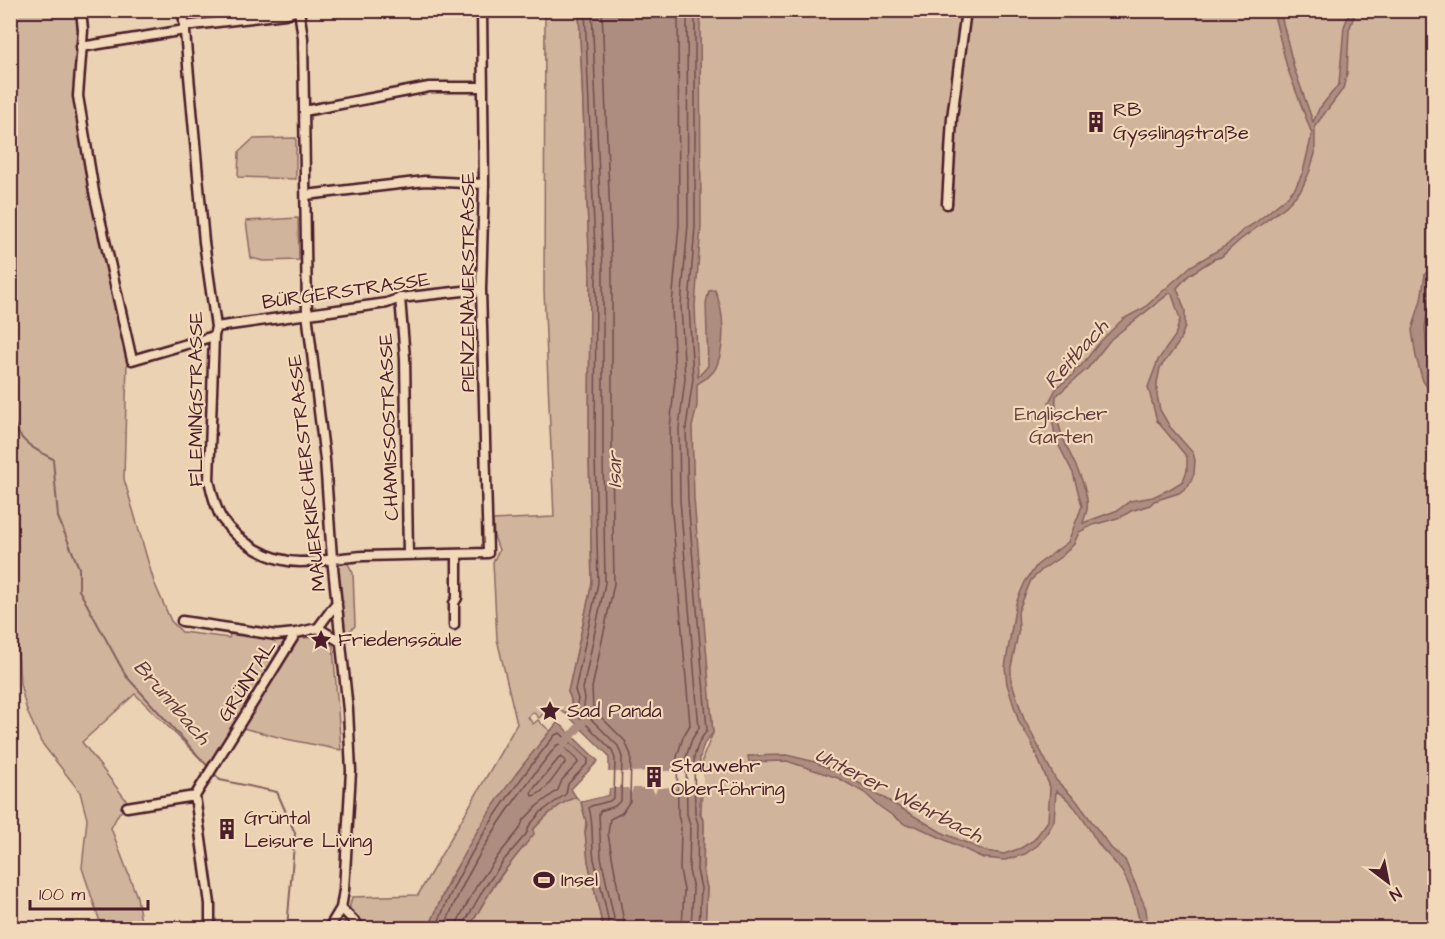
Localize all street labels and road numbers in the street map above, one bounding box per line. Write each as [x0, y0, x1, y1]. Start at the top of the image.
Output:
street label: PIENZENAUERSTRASSE [454, 172, 482, 392]
street label: BÜRGERSTRASSE [260, 265, 432, 317]
street label: FLEMINGSTRASSE [182, 311, 210, 487]
street label: CHAMISSOSTRASSE [372, 333, 406, 521]
street label: MAUERKIRCHERSTRASSE [281, 353, 333, 593]
street label: GRÜNTAL [211, 635, 283, 727]

